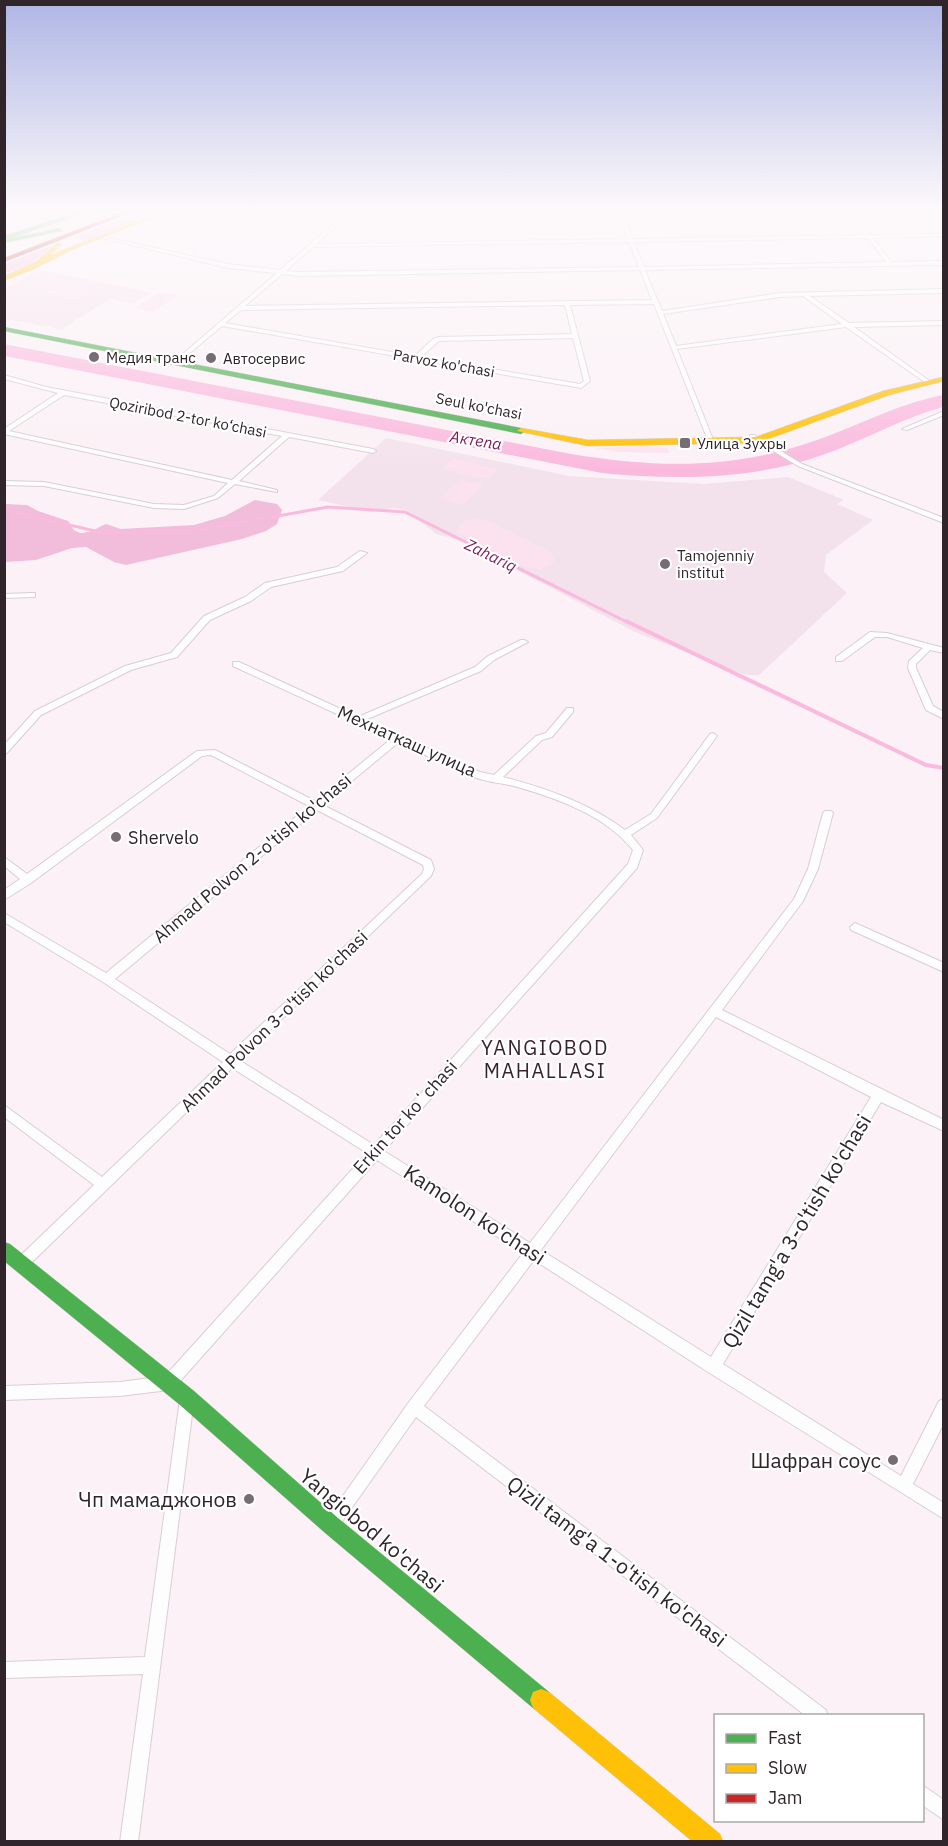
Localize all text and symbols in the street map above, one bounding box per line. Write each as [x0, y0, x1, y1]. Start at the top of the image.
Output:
street label: Parvoz ko'chasi [392, 345, 496, 381]
place label: Медия транс [106, 348, 196, 367]
place label: Автосервис [223, 349, 306, 368]
marker: Медия транс [87, 350, 101, 364]
marker: Автосервис [204, 351, 218, 365]
street label: Seul ko'chasi [434, 388, 524, 424]
street label: Qoziribod 2-tor ko‘chasi [108, 392, 268, 442]
water label: Актепа [448, 426, 503, 454]
place label: Улица Зухры [697, 434, 786, 453]
marker: Улица Зухры [678, 436, 692, 450]
water label: Zahariq [461, 533, 520, 576]
place label: Tamojenniy institut [677, 546, 755, 582]
marker: Tamojenniy institut [658, 557, 672, 571]
street label: Мехнаткаш улица [334, 700, 480, 782]
street label: Ahmad Polvon 2-o'tish ko'chasi [148, 768, 356, 948]
place label: Shervelo [128, 826, 199, 849]
marker: Shervelo [109, 830, 123, 844]
street label: Ahmad Polvon 3-o'tish ko'chasi [175, 925, 373, 1117]
district label: YANGIOBOD MAHALLASI [481, 1034, 609, 1084]
street label: Erkin tor koʻchasi [348, 1055, 462, 1179]
street label: Qizil tamg'a 3-o'tish ko'chasi [715, 1109, 877, 1353]
street label: Kamolon ko'chasi [398, 1157, 552, 1271]
place label: Шафран соус [750, 1446, 881, 1474]
marker: Шафран соус [886, 1453, 900, 1467]
street label: Yangiobod ko'chasi [294, 1462, 450, 1598]
street label: Qizil tamg'a 1-o'tish ko'chasi [501, 1469, 733, 1653]
place label: Чп мамаджонов [78, 1485, 237, 1513]
marker: Чп мамаджонов [242, 1492, 256, 1506]
legend [714, 1714, 924, 1822]
text: Fast [768, 1726, 802, 1749]
text: Slow [768, 1756, 807, 1779]
text: Jam [768, 1786, 803, 1809]

